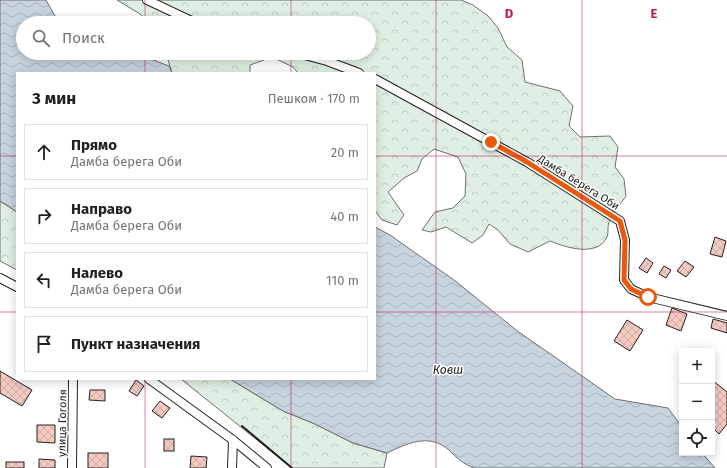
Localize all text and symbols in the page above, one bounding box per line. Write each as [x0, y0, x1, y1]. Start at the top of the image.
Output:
text: D [505, 6, 514, 21]
text: E [651, 6, 658, 21]
search box [16, 16, 376, 60]
icon: search [30, 27, 52, 49]
text: Поиск [62, 29, 105, 47]
text: 3 мин [32, 88, 76, 109]
text: Пешком · 170 m [268, 91, 360, 106]
route end [482, 133, 500, 151]
text: Прямо [71, 136, 117, 154]
icon: ahead [33, 141, 55, 163]
text: 20 m [331, 145, 359, 160]
street label: Дамба берега Оби [535, 152, 622, 213]
text: Дамба берега Оби [71, 154, 182, 169]
text: Направо [71, 200, 132, 218]
icon: right [33, 205, 55, 227]
text: 40 m [330, 209, 359, 224]
text: Дамба берега Оби [71, 218, 182, 233]
text: Налево [71, 264, 123, 282]
icon: left [33, 269, 55, 291]
text: 110 m [326, 273, 359, 288]
text: Дамба берега Оби [71, 282, 182, 297]
route start [639, 288, 657, 306]
icon: arrive [33, 333, 55, 355]
text: Пункт назначения [71, 335, 200, 353]
map controls [679, 348, 715, 456]
button: + [679, 348, 715, 384]
water label: Ковш [433, 363, 463, 377]
button: − [679, 384, 715, 420]
street label: улица Гоголя [55, 389, 70, 457]
button: locate [679, 420, 715, 456]

